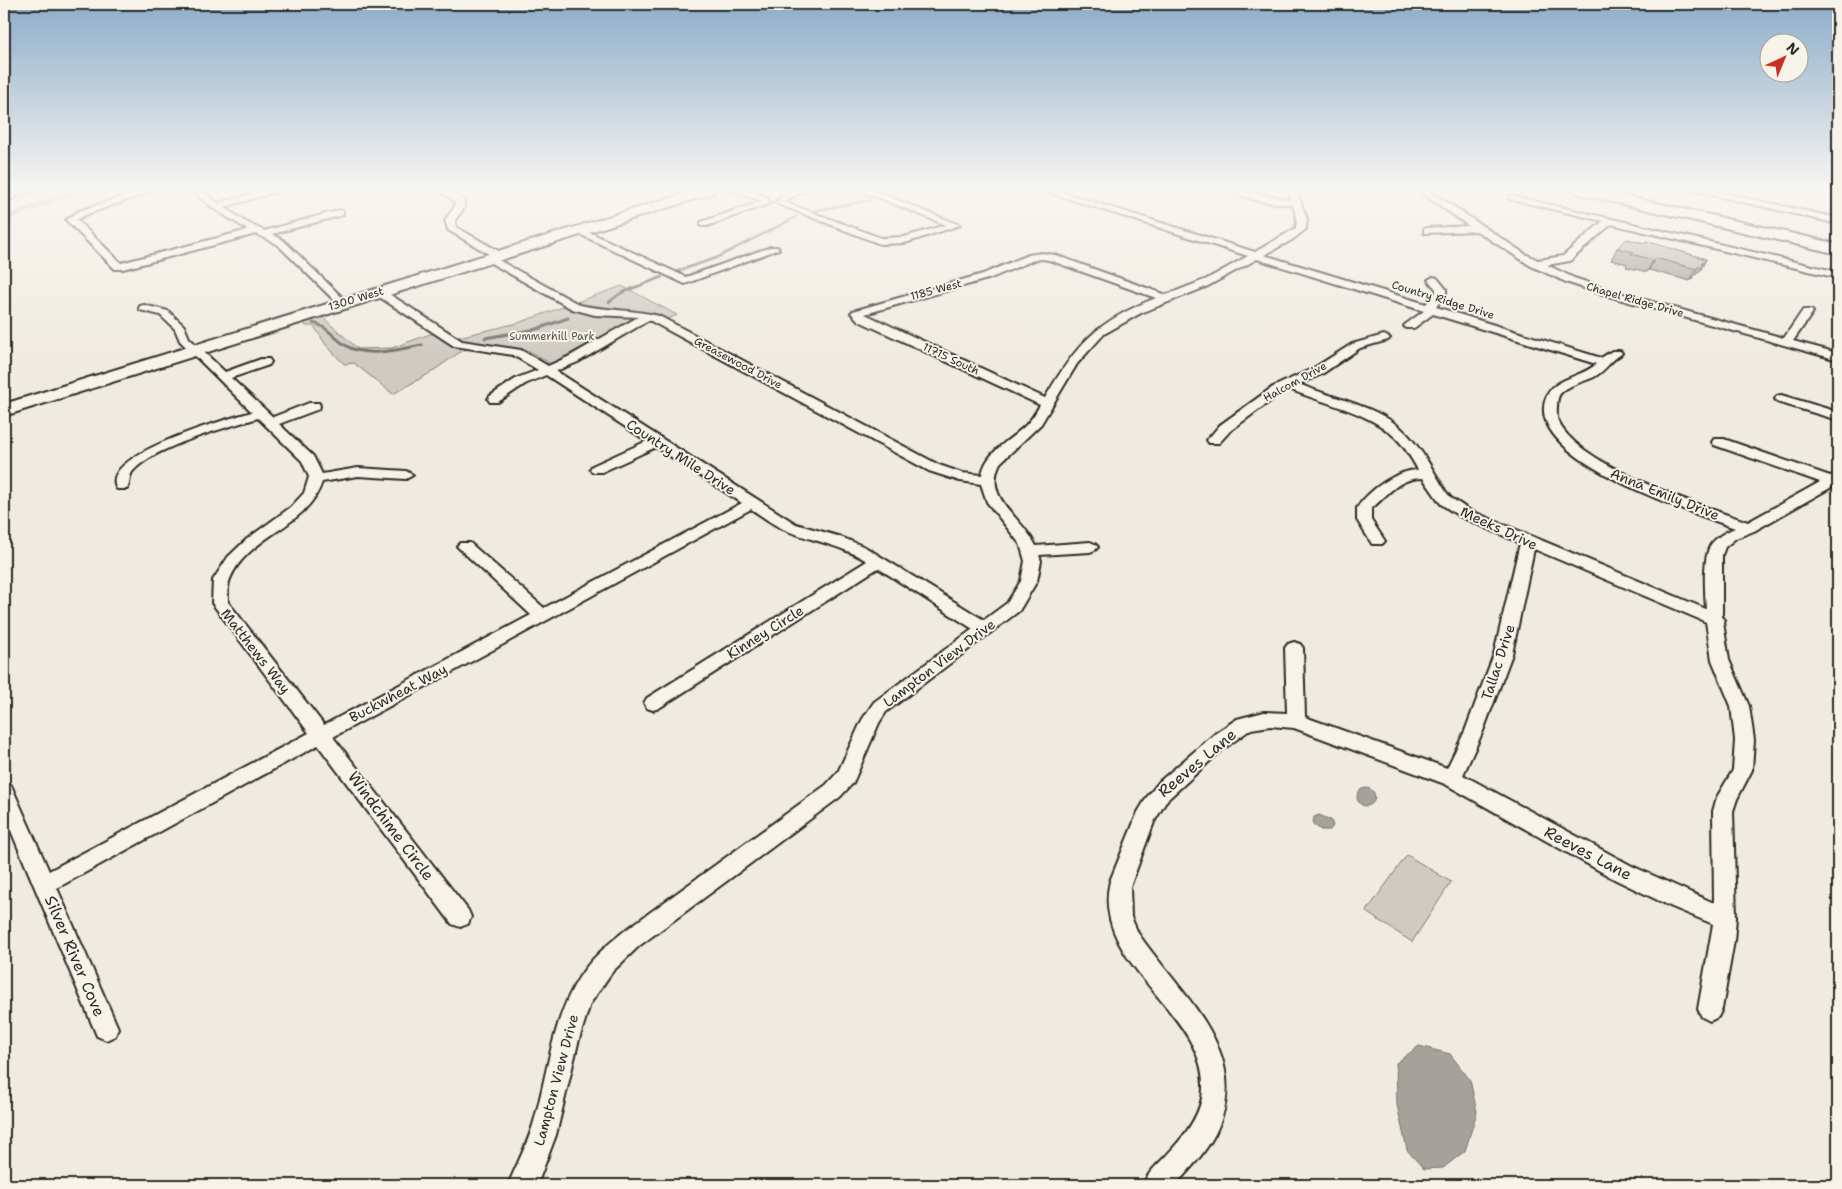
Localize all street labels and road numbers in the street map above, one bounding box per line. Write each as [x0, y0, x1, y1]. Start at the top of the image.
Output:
street label: 1185 West [909, 276, 964, 304]
street label: Country Ridge Drive [1390, 277, 1496, 323]
street label: Chapel Ridge Drive [1585, 279, 1685, 321]
street label: 1300 West [327, 283, 386, 314]
street label: Greasewood Drive [691, 333, 785, 393]
street label: 11715 South [920, 339, 982, 379]
street label: Halcom Drive [1261, 358, 1329, 406]
street label: Country Mile Drive [623, 415, 739, 499]
street label: Anna Emily Drive [1608, 464, 1722, 524]
street label: Meeks Drive [1458, 502, 1540, 554]
street label: Kinney Circle [723, 601, 807, 663]
street label: Matthews Way [217, 605, 295, 697]
street label: Lampton View Drive [879, 615, 999, 711]
street label: Tallac Drive [1477, 622, 1519, 702]
street label: Buckwheat Way [346, 660, 450, 726]
street label: Reeves Lane [1153, 724, 1241, 802]
street label: Windchime Circle [343, 767, 439, 885]
street label: Reeves Lane [1541, 821, 1635, 885]
street label: Silver River Cove [40, 892, 110, 1020]
street label: Lampton View Drive [530, 1012, 582, 1148]

